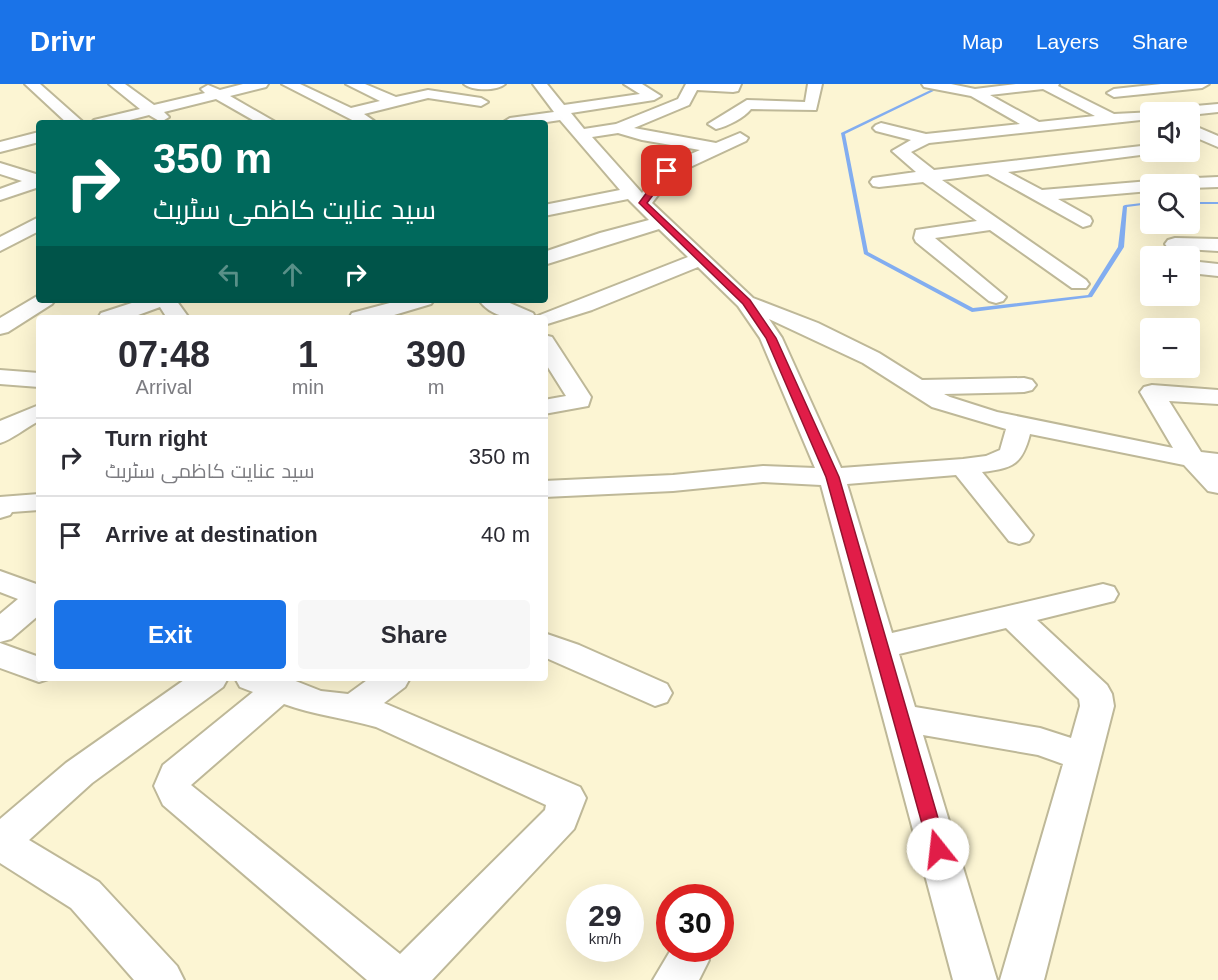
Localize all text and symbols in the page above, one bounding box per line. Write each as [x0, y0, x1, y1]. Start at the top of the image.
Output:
text: Drivr [30, 26, 95, 57]
text: Map [962, 30, 1003, 53]
text: Layers [1036, 30, 1099, 53]
text: Share [1132, 30, 1188, 53]
map controls [1140, 102, 1200, 378]
button: sound [1140, 102, 1200, 162]
text: 350 m [153, 135, 272, 182]
icon: right [54, 144, 132, 222]
pin [641, 145, 692, 196]
icon: arrive [650, 154, 683, 187]
button: search [1140, 174, 1200, 234]
text: سید عنایت کاظمی سٹریٹ [153, 195, 436, 225]
button: + [1140, 246, 1200, 306]
icon: left [213, 258, 246, 291]
icon: ahead [276, 258, 309, 291]
icon: right [339, 258, 372, 291]
button: − [1140, 318, 1200, 378]
text: 07:48 [118, 334, 210, 375]
text: 1 [298, 334, 318, 375]
text: 390 [406, 334, 466, 375]
text: Arrival [136, 376, 192, 398]
text: min [292, 376, 324, 398]
text: m [428, 376, 444, 398]
text: Turn right [105, 426, 207, 451]
icon: right [54, 441, 87, 474]
text: 350 m [469, 444, 530, 469]
text: سید عنایت کاظمی سٹریٹ [105, 460, 315, 482]
icon: arrive [54, 519, 87, 552]
text: Arrive at destination [105, 522, 318, 547]
text: 40 m [481, 522, 530, 547]
button: Exit [54, 600, 286, 669]
button: Share [298, 600, 530, 669]
position arrow [906, 817, 970, 881]
speed limit sign: 30 [656, 884, 734, 962]
text: 29 [588, 899, 622, 932]
text: km/h [589, 930, 621, 947]

